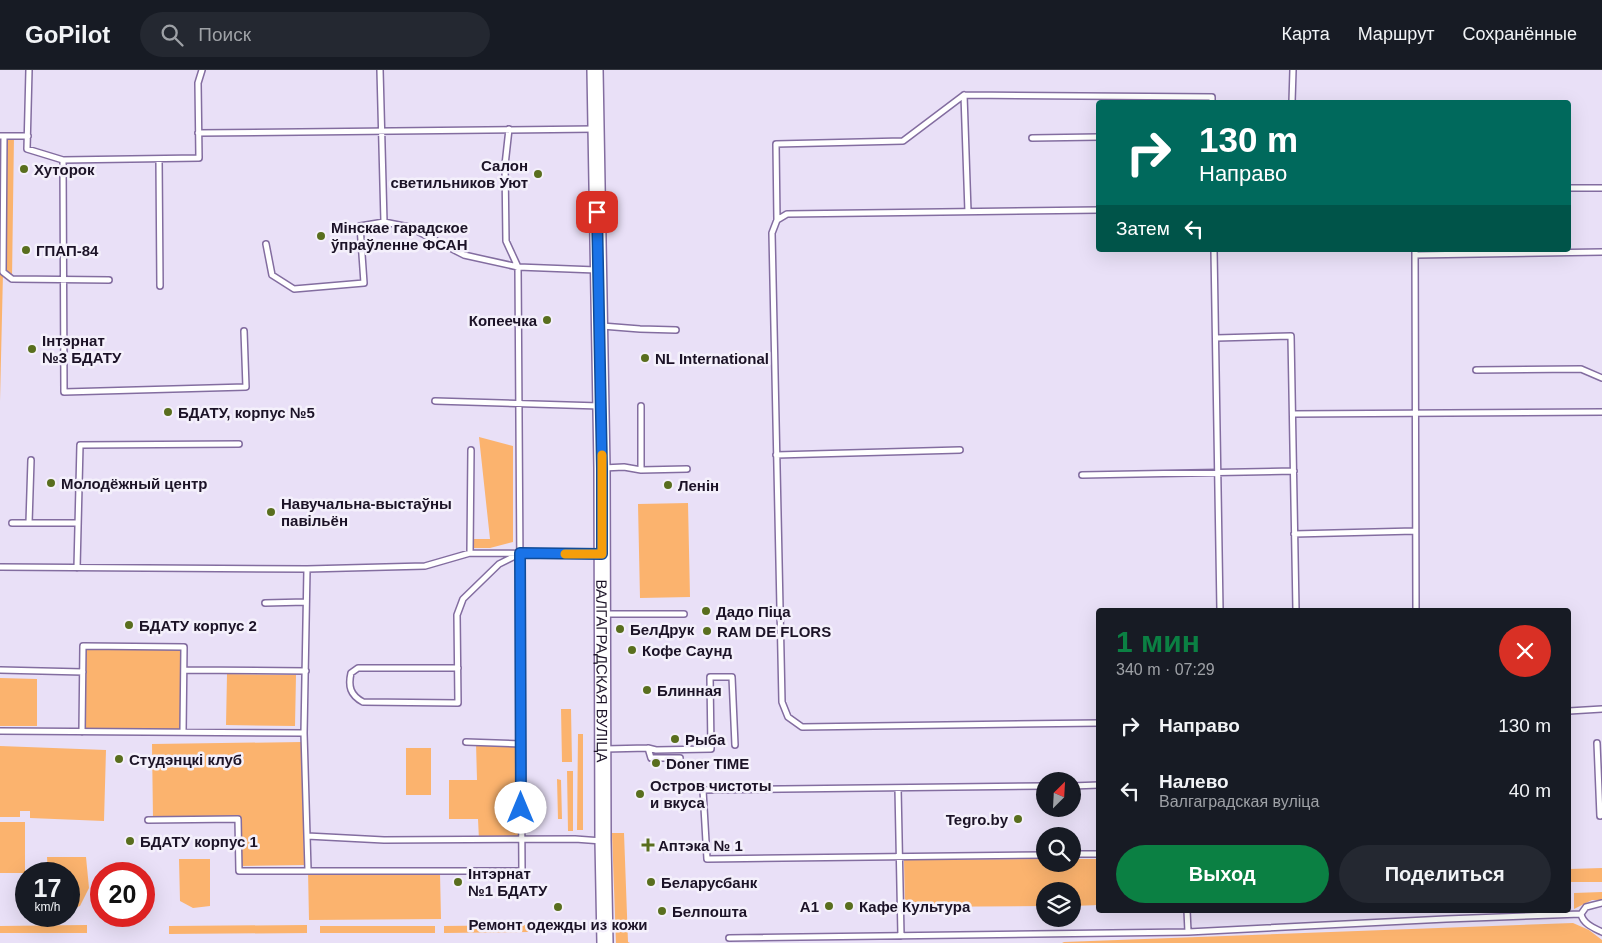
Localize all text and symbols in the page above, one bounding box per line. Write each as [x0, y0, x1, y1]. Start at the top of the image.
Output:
search box [140, 12, 490, 57]
text: GoPilot [25, 21, 110, 48]
icon: search [158, 21, 186, 49]
text: Поиск [198, 24, 251, 45]
text: Карта [1282, 24, 1330, 44]
text: Маршрут [1358, 24, 1434, 44]
text: Сохранённые [1462, 24, 1577, 44]
icon: right [1116, 120, 1181, 185]
text: 130 m [1199, 120, 1298, 159]
place label: Салон светильников Уют [390, 157, 528, 191]
place label: Хуторок [34, 161, 95, 178]
text: Направо [1199, 161, 1287, 186]
marker: Хуторок [18, 163, 30, 175]
marker: Салон светильников Уют [532, 168, 544, 180]
pin [576, 191, 618, 233]
icon: arrive [583, 198, 611, 226]
icon: left [1180, 215, 1208, 243]
text: Затем [1116, 218, 1170, 239]
place label: Мінскае гарадское ўпраўленне ФСАН [331, 219, 468, 253]
marker: Мінскае гарадское ўпраўленне ФСАН [315, 230, 327, 242]
place label: ГПАП-84 [36, 242, 99, 259]
marker: ГПАП-84 [20, 244, 32, 256]
place label: Копеечка [469, 312, 538, 329]
marker: Копеечка [541, 314, 553, 326]
place label: Інтэрнат №3 БДАТУ [42, 332, 122, 366]
marker: Інтэрнат №3 БДАТУ [26, 343, 38, 355]
place label: NL International [655, 350, 769, 367]
marker: NL International [639, 352, 651, 364]
place label: БДАТУ, корпус №5 [178, 404, 315, 421]
marker: БДАТУ, корпус №5 [162, 406, 174, 418]
place label: Молодёжный центр [61, 475, 207, 492]
marker: Молодёжный центр [45, 477, 57, 489]
place label: Ленін [678, 477, 719, 494]
marker: Ленін [662, 479, 674, 491]
place label: Навучальна-выстаўны павільён [281, 495, 452, 529]
marker: Навучальна-выстаўны павільён [265, 506, 277, 518]
street label: ВАЛГАГРАДСКАЯ ВУЛІЦА [594, 579, 611, 762]
place label: Дадо Піца [716, 603, 791, 620]
marker: Дадо Піца [700, 605, 712, 617]
place label: БДАТУ корпус 2 [139, 617, 257, 634]
marker: БДАТУ корпус 2 [123, 619, 135, 631]
place label: БелДрук [630, 621, 695, 638]
marker: БелДрук [614, 623, 626, 635]
place label: RAM DE FLORS [717, 623, 831, 640]
marker: RAM DE FLORS [701, 625, 713, 637]
text: 1 мин [1116, 625, 1200, 658]
button: close [1499, 625, 1551, 677]
place label: Кофе Саунд [642, 642, 733, 659]
marker: Кофе Саунд [626, 644, 638, 656]
text: 340 m · 07:29 [1116, 661, 1215, 678]
place label: Блинная [657, 682, 722, 699]
marker: Блинная [641, 684, 653, 696]
icon: right [1116, 712, 1144, 740]
text: Направо [1159, 715, 1240, 736]
text: 130 m [1498, 715, 1551, 736]
place label: Рыба [685, 731, 726, 748]
marker: Рыба [669, 733, 681, 745]
place label: Студэнцкі клуб [129, 751, 242, 768]
marker: Студэнцкі клуб [113, 753, 125, 765]
place label: Doner TIME [666, 755, 749, 772]
marker: Doner TIME [650, 757, 662, 769]
text: Налево [1159, 771, 1229, 792]
north arrow [1036, 772, 1081, 818]
map controls [1036, 772, 1081, 927]
place label: Остров чистоты и вкуса [650, 777, 771, 811]
icon: left [1116, 777, 1144, 805]
text: 40 m [1509, 780, 1551, 801]
position arrow [494, 781, 546, 833]
marker: Остров чистоты и вкуса [634, 788, 646, 800]
text: Валгаградская вуліца [1159, 793, 1319, 810]
place label: Tegro.by [946, 811, 1009, 828]
marker: Tegro.by [1012, 813, 1024, 825]
button: search [1036, 827, 1081, 872]
place label: БДАТУ корпус 1 [140, 833, 258, 850]
marker: БДАТУ корпус 1 [124, 835, 136, 847]
place label: Аптэка № 1 [658, 837, 743, 854]
marker: Аптэка № 1 [642, 839, 654, 851]
button: Выход [1116, 845, 1329, 903]
button: Поделиться [1339, 845, 1551, 903]
speed limit sign: 20 [90, 862, 155, 927]
place label: Інтэрнат №1 БДАТУ [468, 865, 548, 899]
text: 17 [34, 874, 61, 902]
place label: Беларусбанк [661, 874, 758, 891]
marker: Інтэрнат №1 БДАТУ [452, 876, 464, 888]
marker: Беларусбанк [645, 876, 657, 888]
button: layers [1036, 882, 1081, 927]
place label: A1 [800, 898, 819, 915]
place label: Кафе Культура [859, 898, 971, 915]
text: km/h [34, 900, 61, 914]
marker: A1 [823, 900, 835, 912]
marker: Кафе Культура [843, 900, 855, 912]
marker: Ремонт одежды из кожи [552, 901, 564, 913]
place label: Белпошта [672, 903, 748, 920]
marker: Белпошта [656, 905, 668, 917]
place label: Ремонт одежды из кожи [468, 916, 648, 933]

